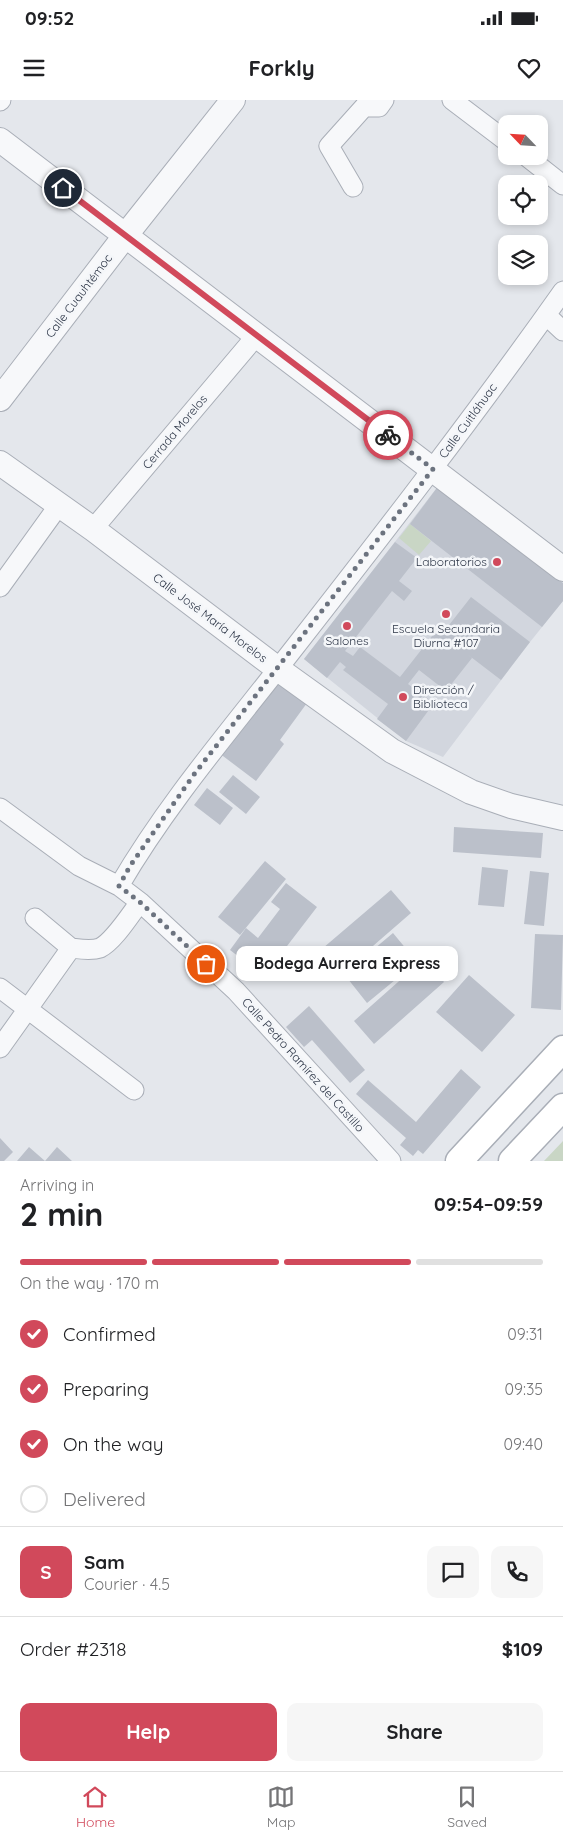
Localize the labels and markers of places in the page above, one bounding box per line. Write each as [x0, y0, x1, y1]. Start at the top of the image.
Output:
pin [42, 167, 84, 209]
place label: Laboratorios [416, 554, 487, 569]
marker: Laboratorios [491, 556, 503, 568]
marker: Escuela Secundaria Diurna #107 [440, 608, 452, 620]
marker: Salones [341, 620, 353, 632]
place label: Escuela Secundaria Diurna #107 [392, 621, 500, 650]
place label: Salones [325, 633, 369, 648]
place label: Dirección / Biblioteca [413, 682, 475, 711]
marker: Dirección / Biblioteca [397, 691, 409, 703]
pin [185, 943, 227, 985]
callout: Bodega Aurrera Express [236, 946, 458, 982]

